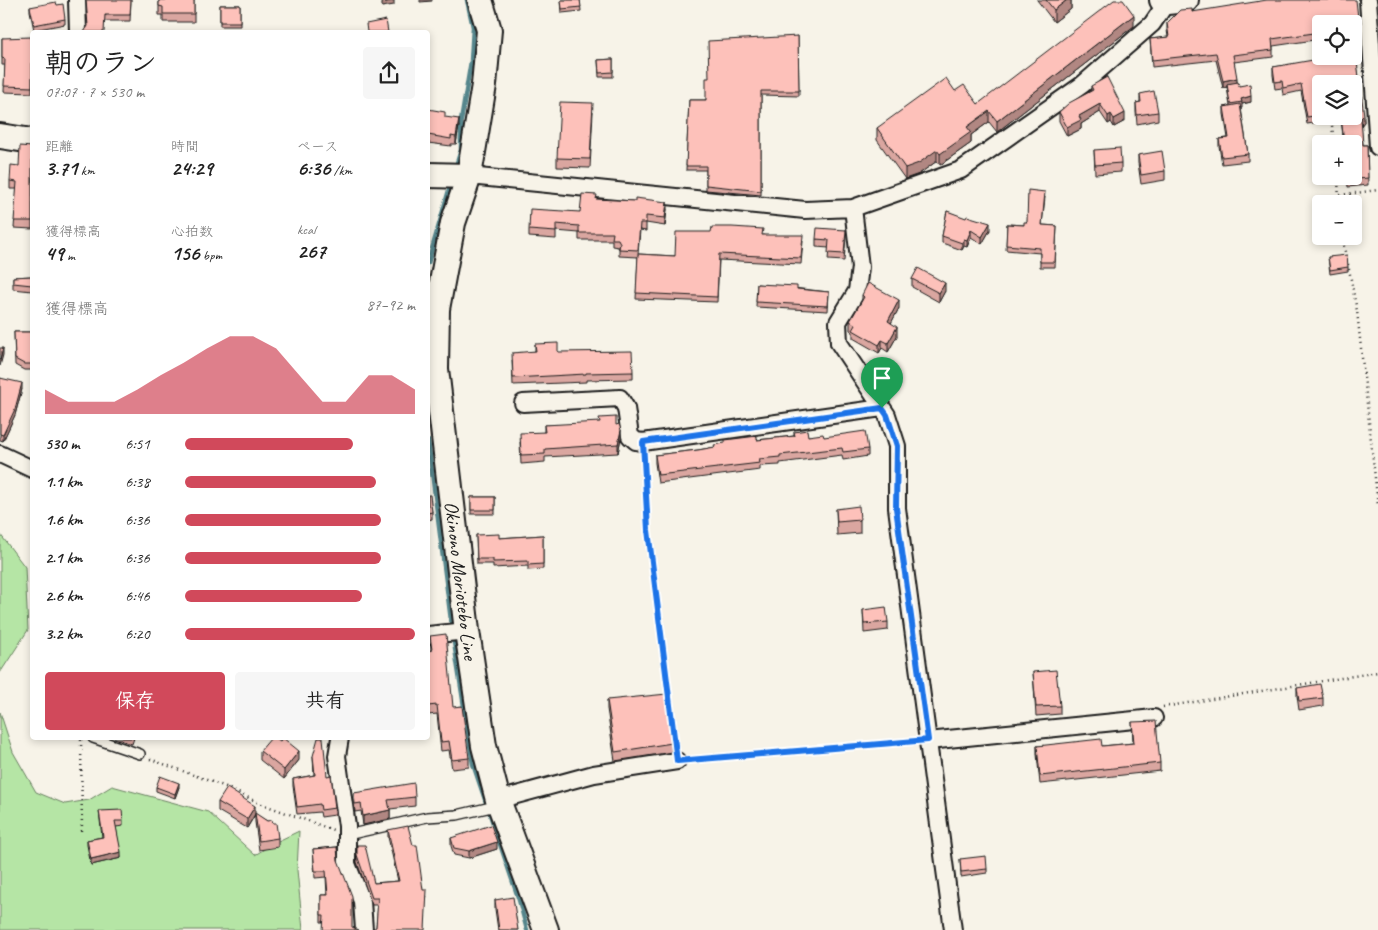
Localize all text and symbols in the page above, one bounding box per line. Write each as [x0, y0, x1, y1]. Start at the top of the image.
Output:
map controls [1312, 15, 1362, 245]
button: locate [1312, 15, 1362, 65]
text: 朝のラン [45, 45, 157, 80]
button: share [363, 47, 415, 99]
button: layers [1312, 75, 1362, 125]
text: 07:07 · 7 × 530 m [45, 82, 144, 102]
button: + [1312, 135, 1362, 185]
text: 距離 [45, 138, 73, 155]
text: 時間 [171, 138, 199, 155]
text: ペース [297, 138, 338, 155]
text: 3.71 [45, 155, 77, 181]
text: 24:29 [171, 155, 213, 181]
text: 6:36 [297, 155, 330, 181]
text: km [77, 162, 95, 179]
text: /km [330, 162, 352, 179]
button: − [1312, 195, 1362, 245]
text: kcal [297, 221, 316, 238]
text: 獲得標高 [45, 223, 101, 240]
text: 心拍数 [171, 223, 213, 240]
text: 267 [297, 238, 326, 264]
text: 49 [45, 240, 64, 266]
text: 156 [171, 240, 199, 266]
text: m [64, 247, 75, 264]
text: bpm [199, 247, 222, 264]
text: 87–92 m [366, 295, 415, 315]
text: 獲得標高 [45, 299, 109, 319]
pin [861, 357, 903, 408]
icon: arrive [868, 364, 896, 392]
text: 530 m [45, 434, 79, 454]
text: 6:51 [125, 434, 150, 454]
text: 1.1 km [45, 472, 82, 492]
text: 6:38 [125, 472, 150, 492]
street label: Okinono Moriotebo Line [439, 500, 484, 663]
text: 1.6 km [45, 510, 83, 530]
text: 6:36 [125, 510, 150, 530]
text: 2.1 km [45, 548, 82, 568]
text: 6:36 [125, 548, 150, 568]
text: 2.6 km [45, 586, 83, 606]
text: 6:46 [125, 586, 150, 606]
text: 3.2 km [45, 624, 82, 644]
text: 6:20 [125, 624, 150, 644]
button: 保存 [45, 672, 225, 730]
button: 共有 [235, 672, 415, 730]

